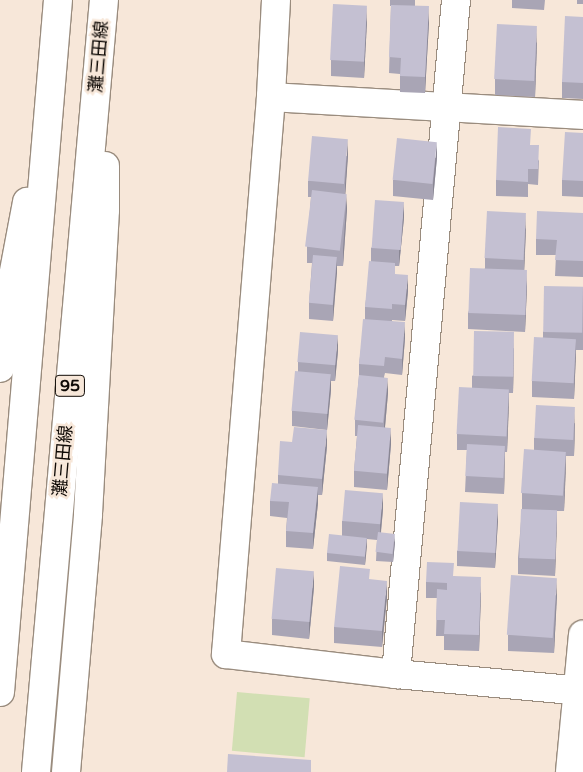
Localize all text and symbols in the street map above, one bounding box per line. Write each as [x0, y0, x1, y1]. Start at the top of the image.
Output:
street label: 灘三田線 [85, 20, 113, 94]
road number: 95 [54, 372, 86, 400]
street label: 灘三田線 [49, 424, 77, 498]

